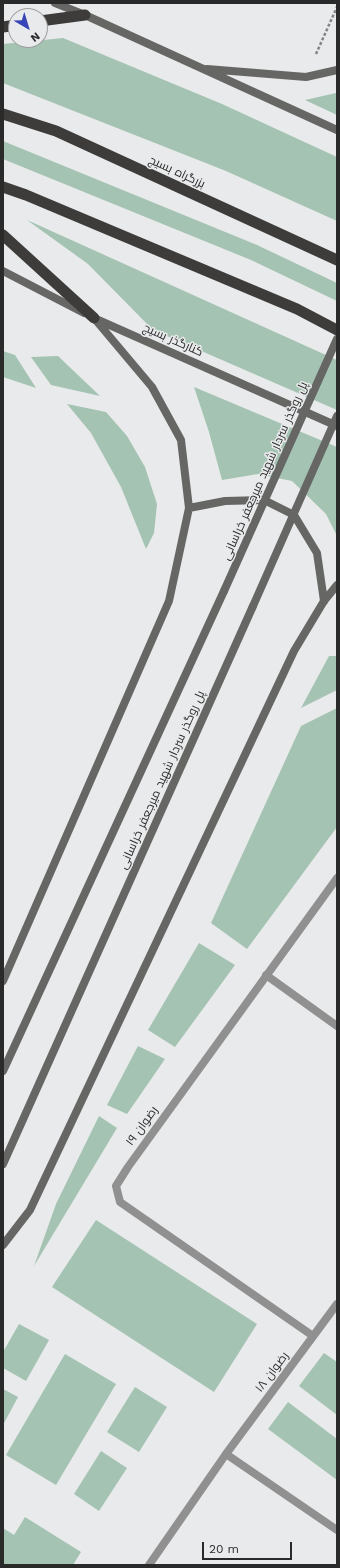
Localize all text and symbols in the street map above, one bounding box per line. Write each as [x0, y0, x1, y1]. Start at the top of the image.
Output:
north arrow [8, 8, 48, 48]
text: N [28, 29, 42, 45]
street label: بزرگراه بسیج [147, 153, 207, 191]
street label: کنارگذر بسیج [141, 320, 205, 360]
street label: پل روگذر سردار شهید میرجعفر خراسانی [219, 380, 311, 562]
street label: پل روگذر سردار شهید میرجعفر خراسانی [116, 689, 208, 871]
street label: رضوان ۱۹ [123, 1103, 161, 1149]
street label: رضوان ۱۸ [252, 1349, 292, 1395]
scale bar [204, 1534, 294, 1560]
text: 20 m [209, 1542, 239, 1556]

